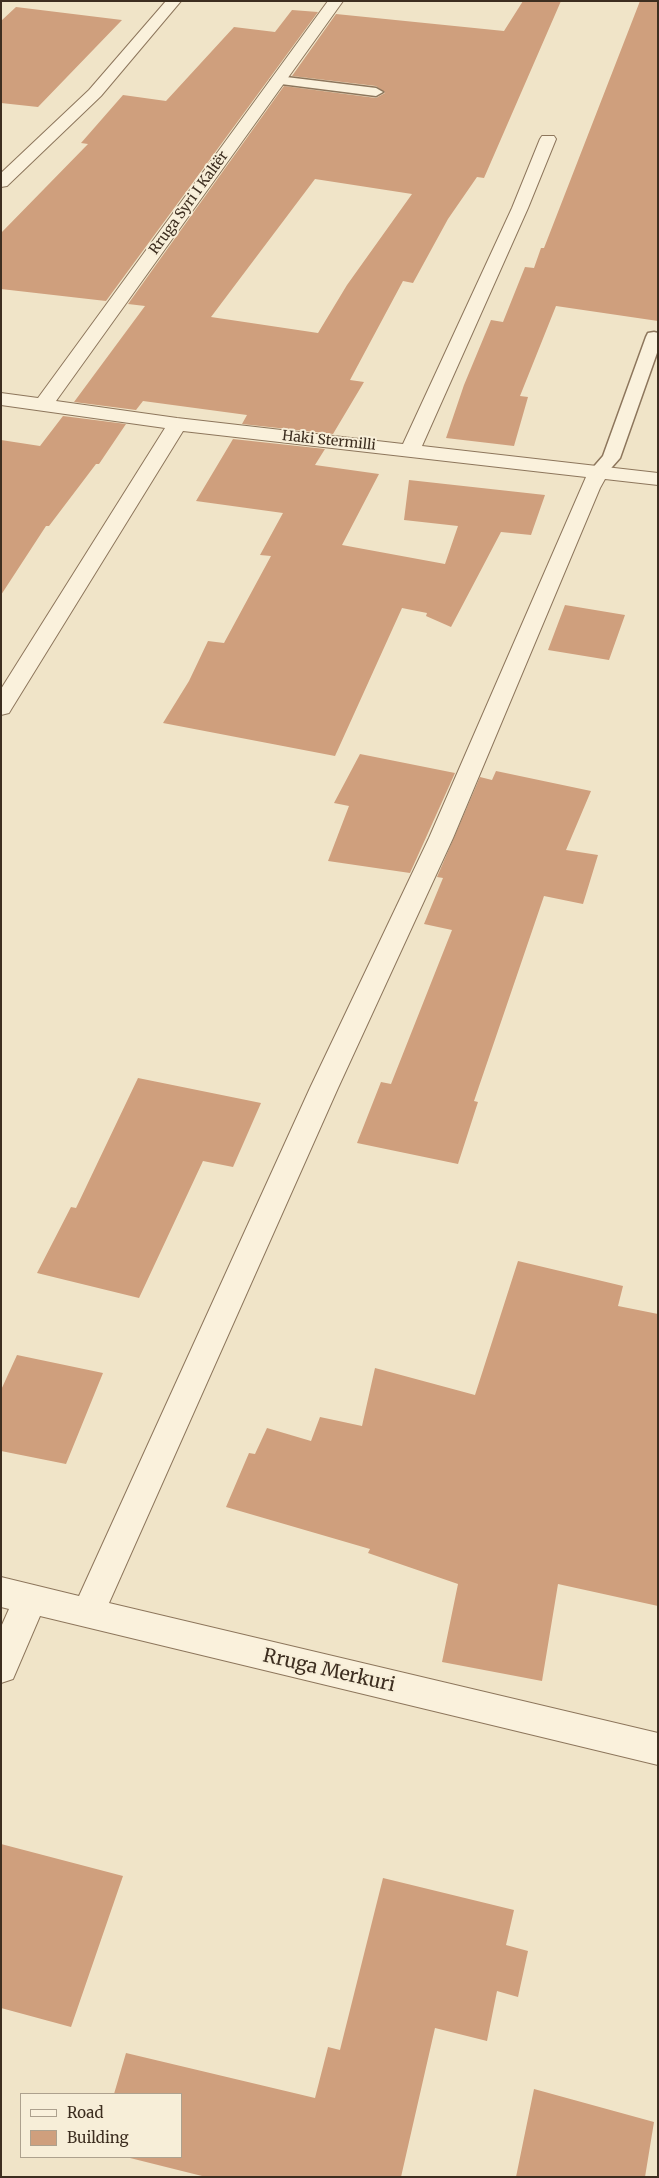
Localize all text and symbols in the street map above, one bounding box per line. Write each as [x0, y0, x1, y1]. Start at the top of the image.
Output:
street label: Rruga Syri I Kaltër [146, 148, 232, 258]
street label: Haki Stermilli [281, 428, 377, 454]
street label: Rruga Merkuri [261, 1645, 397, 1697]
legend [20, 2093, 182, 2158]
text: Road [67, 2103, 103, 2122]
text: Building [67, 2128, 129, 2147]

